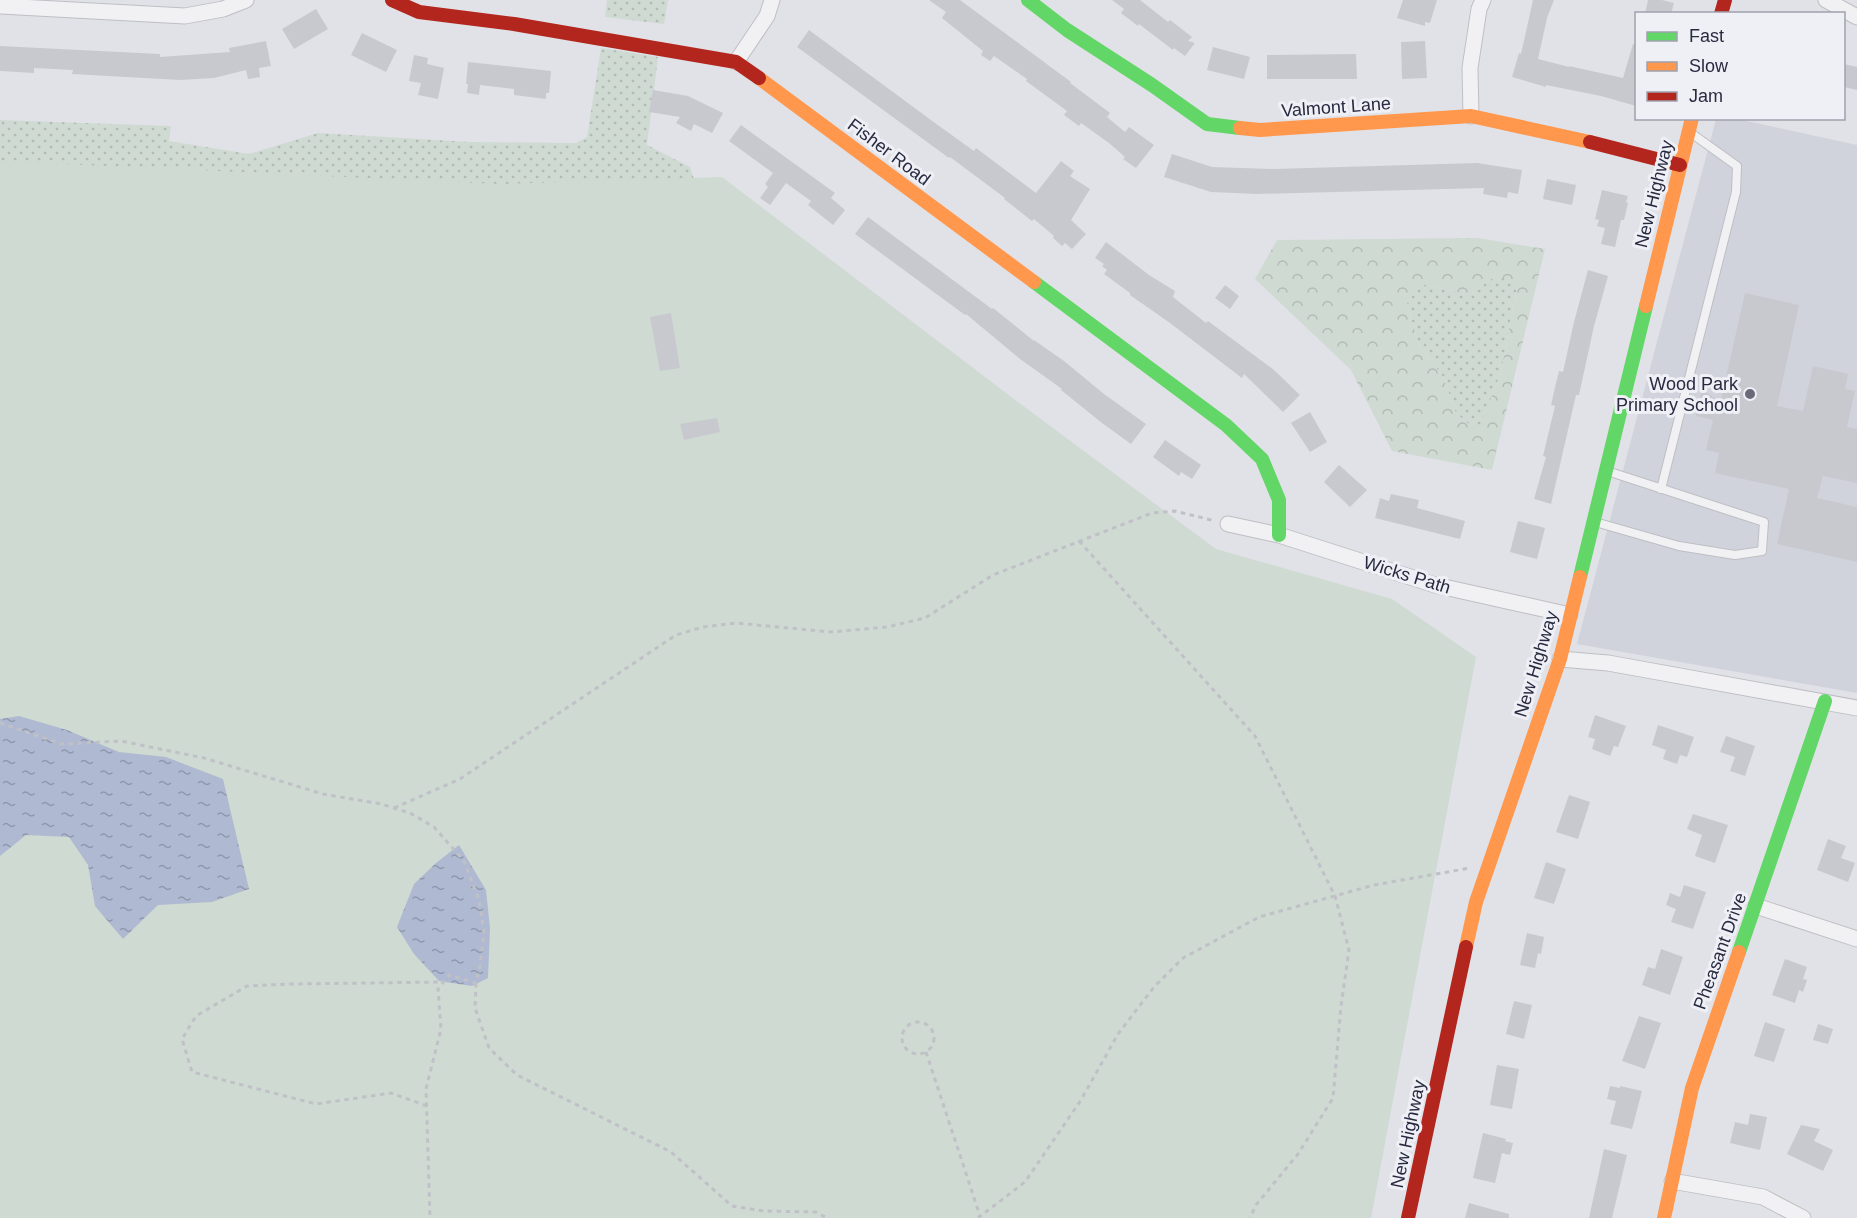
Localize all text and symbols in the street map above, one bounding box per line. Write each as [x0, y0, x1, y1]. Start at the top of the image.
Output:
legend [1635, 12, 1845, 120]
text: Fast [1689, 26, 1724, 46]
text: Slow [1689, 56, 1729, 76]
text: Jam [1689, 86, 1723, 106]
street label: Valmont Lane [1281, 93, 1391, 121]
street label: Fisher Road [844, 115, 934, 189]
street label: New Highway [1631, 138, 1677, 250]
place label: Wood Park Primary School [1616, 374, 1739, 415]
marker: Wood Park Primary School [1743, 387, 1757, 401]
street label: Wicks Path [1361, 552, 1453, 598]
street label: New Highway [1510, 608, 1562, 720]
street label: Pheasant Drive [1690, 890, 1750, 1012]
street label: New Highway [1387, 1078, 1429, 1190]

